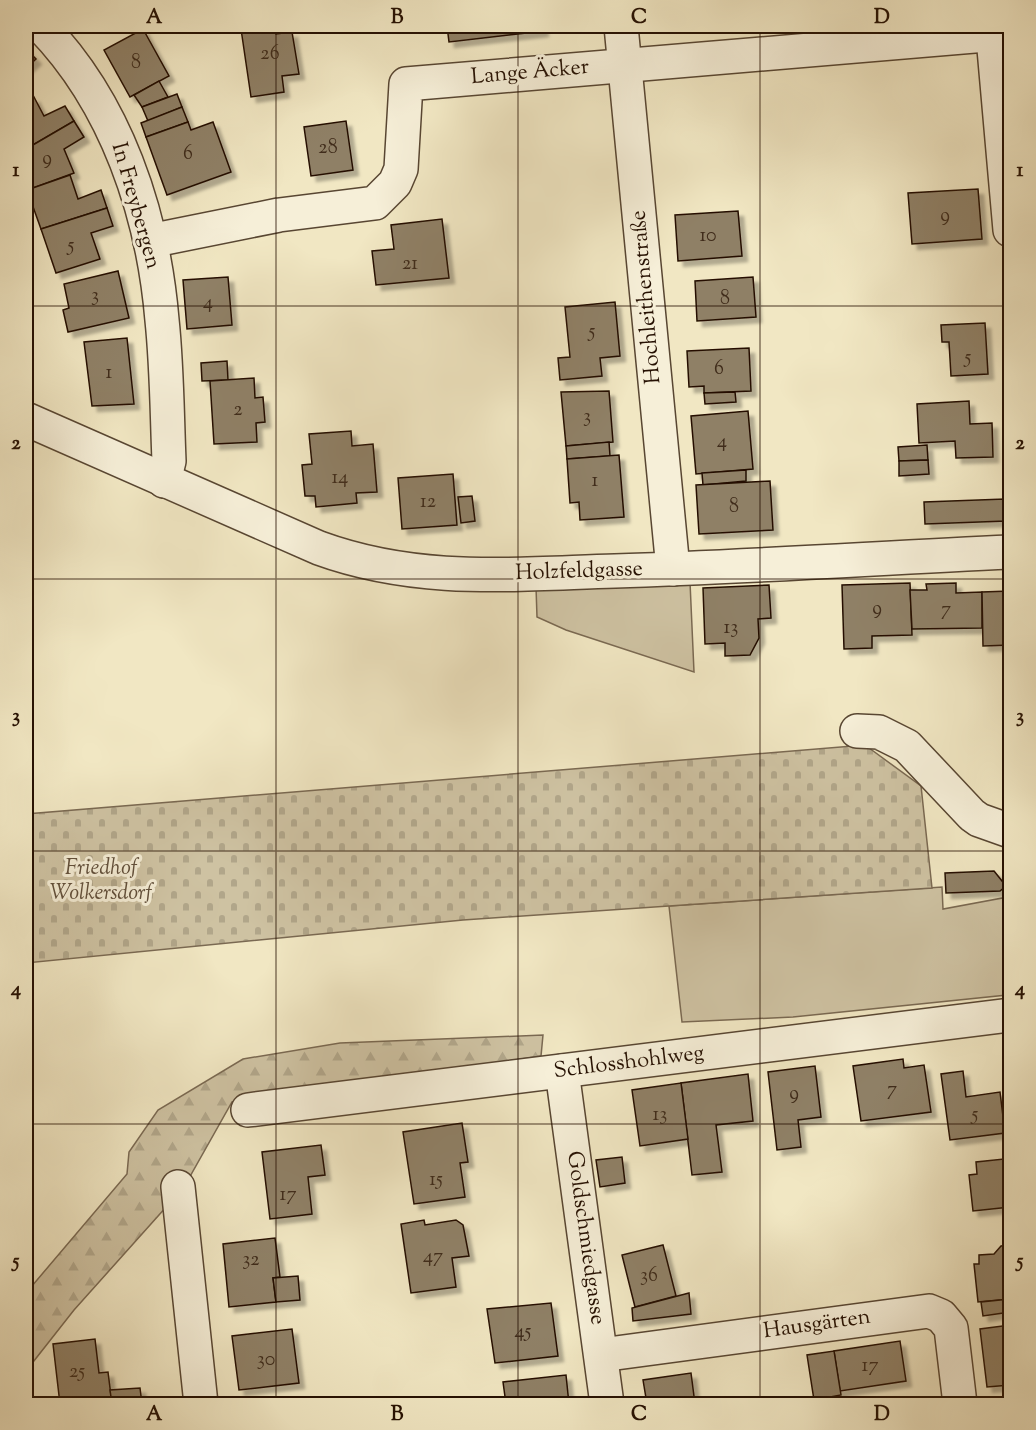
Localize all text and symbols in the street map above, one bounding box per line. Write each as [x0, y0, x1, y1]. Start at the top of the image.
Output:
text: A [146, 4, 163, 33]
text: B [391, 4, 404, 33]
text: C [631, 4, 647, 33]
text: D [874, 4, 890, 33]
house number: 26 [260, 40, 280, 69]
house number: 8 [131, 49, 141, 78]
street label: Lange Äcker [470, 52, 590, 94]
house number: 28 [318, 134, 338, 163]
street label: In Freybergen [102, 139, 168, 273]
house number: 6 [183, 140, 193, 169]
house number: 9 [42, 145, 52, 174]
text: 1 [13, 157, 20, 186]
text: 1 [1017, 157, 1024, 186]
house number: 9 [940, 202, 950, 231]
street label: Hochleithenstraße [623, 209, 671, 385]
house number: 10 [699, 222, 717, 251]
house number: 5 [67, 232, 75, 261]
house number: 21 [402, 250, 418, 279]
house number: 3 [91, 282, 99, 311]
house number: 8 [720, 285, 730, 314]
house number: 4 [203, 289, 213, 318]
house number: 5 [588, 318, 596, 347]
house number: 5 [964, 344, 972, 373]
house number: 6 [714, 355, 724, 384]
house number: 1 [106, 359, 113, 388]
house number: 2 [233, 396, 243, 425]
house number: 3 [583, 403, 591, 432]
house number: 4 [717, 428, 727, 457]
text: 2 [11, 430, 21, 459]
text: 2 [1015, 430, 1025, 459]
house number: 14 [332, 464, 348, 493]
house number: 1 [592, 467, 599, 496]
house number: 12 [420, 488, 436, 517]
house number: 8 [729, 493, 739, 522]
street label: Holzfeldgasse [515, 554, 643, 590]
house number: 9 [872, 595, 882, 624]
house number: 7 [941, 596, 951, 625]
house number: 13 [724, 614, 738, 643]
text: 3 [12, 703, 20, 732]
text: 3 [1016, 703, 1024, 732]
park label: Friedhof Wolkersdorf [50, 853, 155, 910]
text: 4 [10, 976, 21, 1005]
text: 4 [1014, 976, 1025, 1005]
street label: Schlosshohlweg [552, 1038, 706, 1088]
house number: 7 [887, 1076, 897, 1105]
house number: 9 [789, 1080, 799, 1109]
house number: 13 [653, 1101, 667, 1130]
house number: 5 [971, 1101, 979, 1130]
street label: Goldschmiedgasse [557, 1149, 613, 1327]
house number: 15 [429, 1166, 443, 1195]
house number: 17 [280, 1181, 296, 1210]
house number: 47 [423, 1243, 443, 1272]
house number: 32 [242, 1246, 260, 1275]
text: 5 [11, 1248, 20, 1277]
text: 5 [1015, 1248, 1024, 1277]
house number: 36 [640, 1262, 658, 1291]
street label: Hausgärten [761, 1302, 873, 1348]
house number: 45 [515, 1318, 532, 1347]
house number: 30 [257, 1346, 275, 1375]
house number: 17 [862, 1352, 878, 1381]
house number: 25 [69, 1358, 85, 1387]
text: A [146, 1401, 163, 1430]
text: B [391, 1401, 404, 1430]
text: C [631, 1401, 647, 1430]
text: D [874, 1401, 890, 1430]

